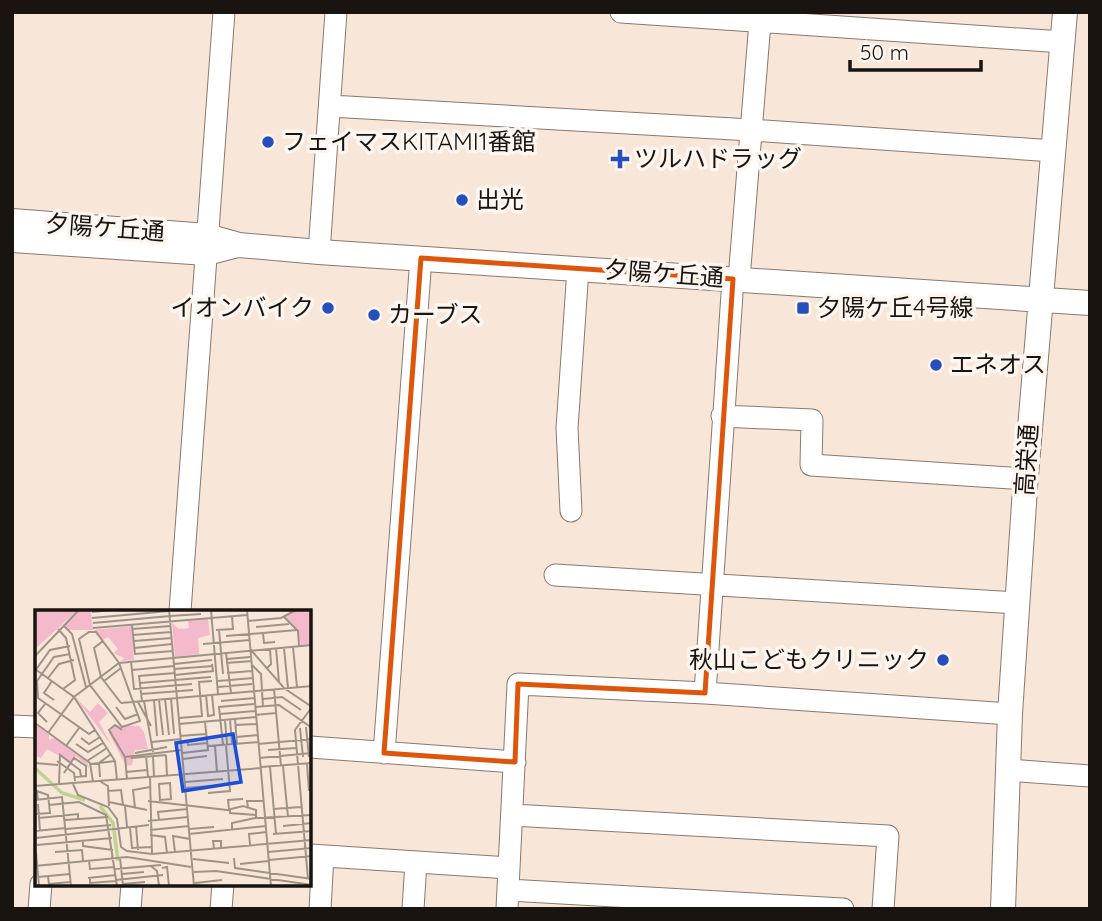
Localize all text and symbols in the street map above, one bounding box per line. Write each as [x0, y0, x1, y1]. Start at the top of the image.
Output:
scale bar [850, 28, 981, 72]
text: 50 m [860, 39, 909, 65]
place label: フェイマスKITAMI1番館 [282, 126, 536, 156]
marker: フェイマスKITAMI1番館 [260, 134, 276, 150]
place label: ツルハドラッグ [634, 143, 802, 173]
marker: ツルハドラッグ [612, 151, 628, 167]
place label: 出光 [476, 184, 524, 214]
marker: 出光 [454, 192, 470, 208]
street label: 夕陽ケ丘通 [44, 208, 166, 246]
street label: 夕陽ケ丘通 [603, 254, 725, 292]
place label: イオンバイク [170, 292, 314, 322]
place label: 夕陽ケ丘4号線 [817, 292, 974, 322]
place label: カーブス [388, 299, 483, 329]
marker: イオンバイク [320, 300, 336, 316]
marker: 夕陽ケ丘4号線 [795, 300, 811, 316]
marker: カーブス [366, 307, 382, 323]
place label: エネオス [950, 349, 1046, 379]
marker: エネオス [928, 357, 944, 373]
street label: 高栄通 [1009, 423, 1043, 497]
inset map [35, 610, 312, 886]
place label: 秋山こどもクリニック [689, 644, 929, 674]
marker: 秋山こどもクリニック [935, 652, 951, 668]

